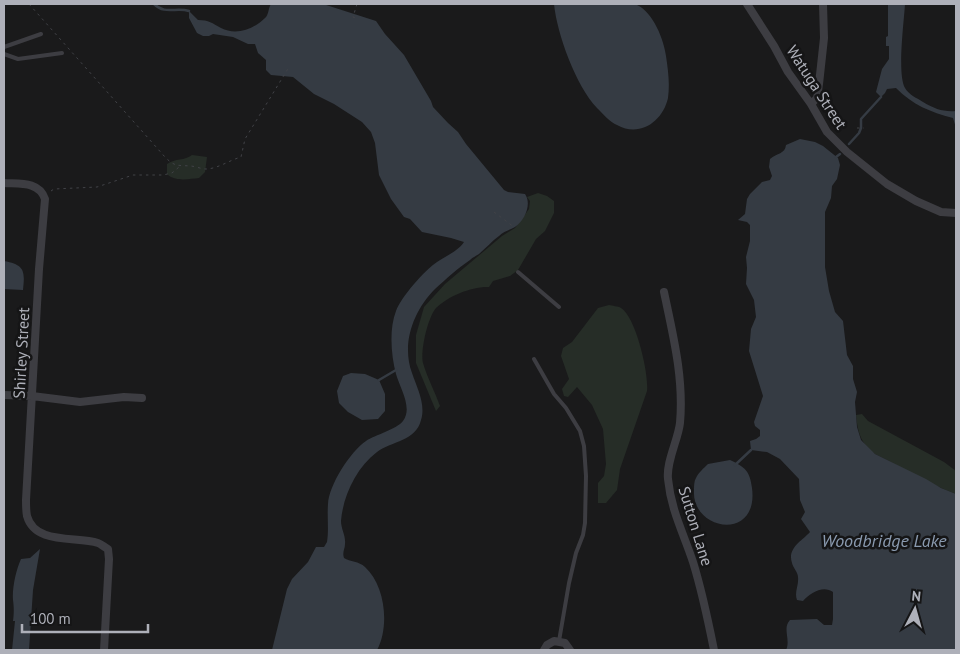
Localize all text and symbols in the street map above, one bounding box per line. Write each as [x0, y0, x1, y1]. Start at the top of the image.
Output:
street label: Watuga Street [782, 41, 852, 133]
street label: Shirley Street [9, 306, 33, 399]
street label: Sutton Lane [674, 484, 718, 568]
water label: Woodbridge Lake [821, 529, 947, 552]
north arrow [890, 584, 940, 634]
text: N [911, 587, 922, 606]
scale bar [22, 602, 149, 634]
text: 100 m [30, 609, 71, 628]

